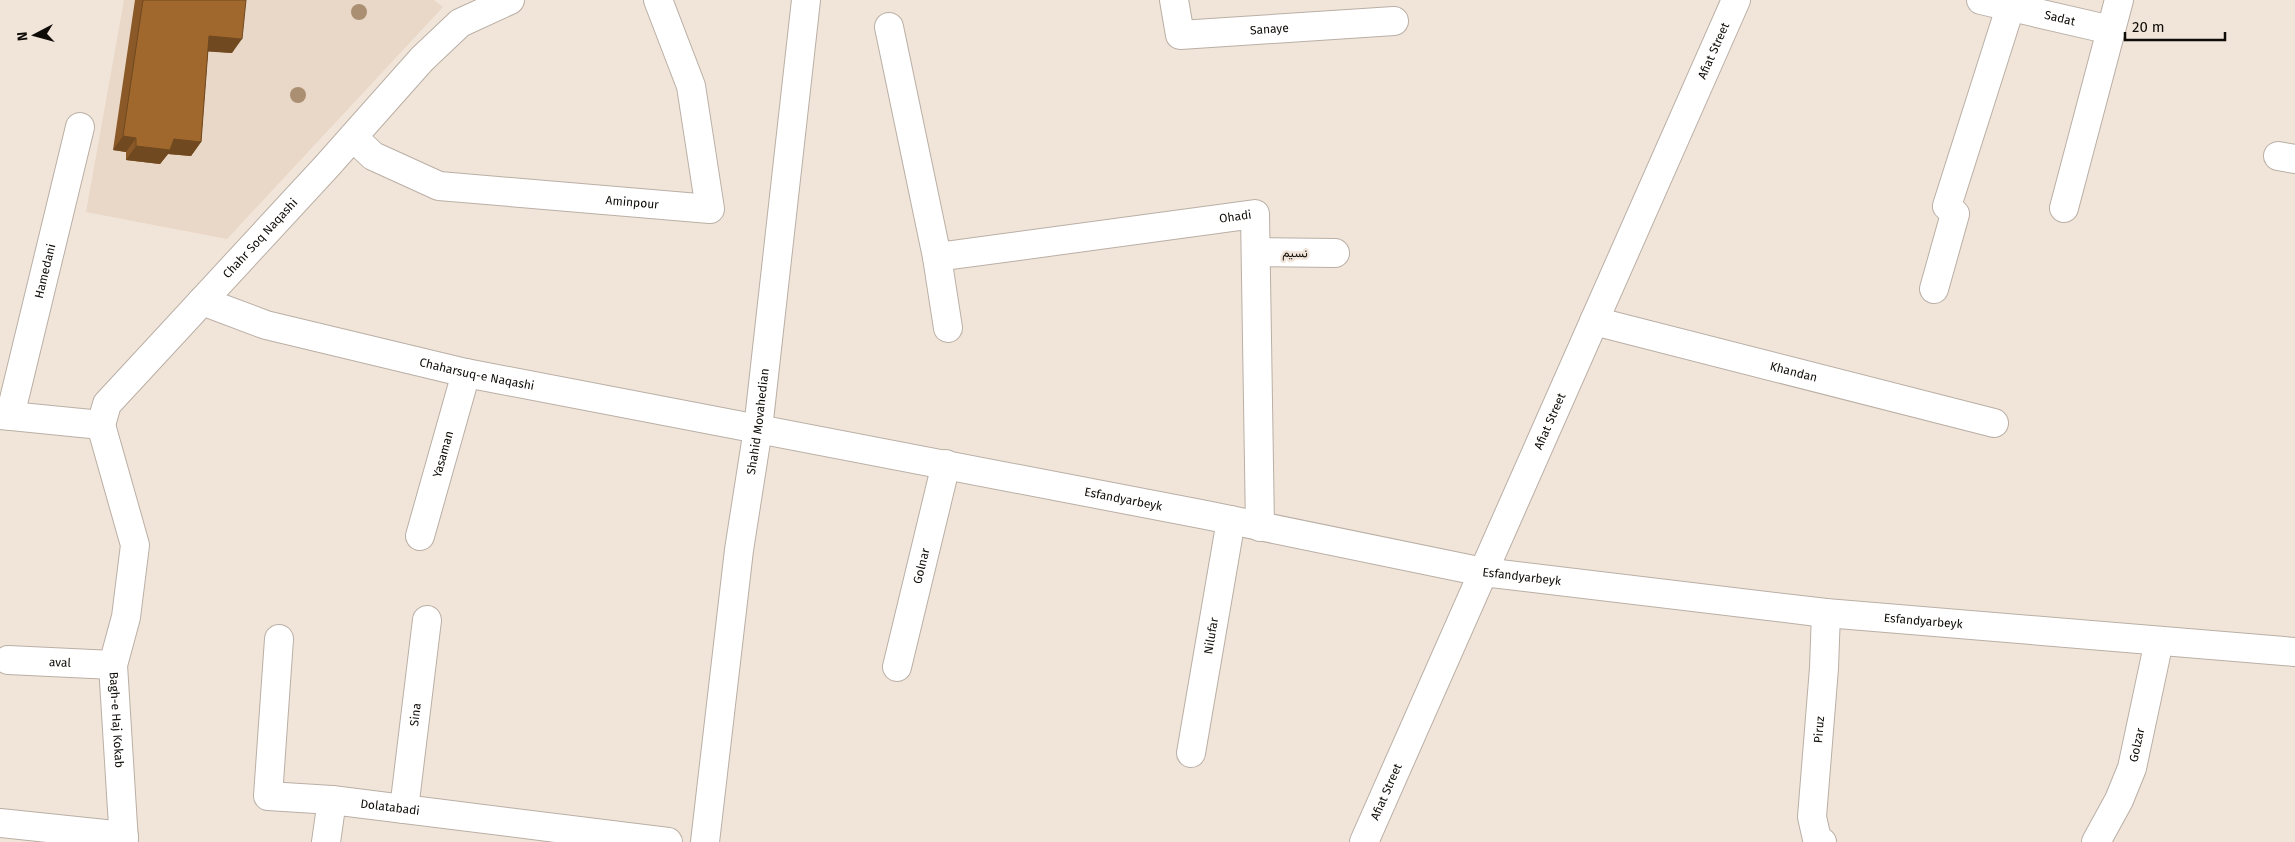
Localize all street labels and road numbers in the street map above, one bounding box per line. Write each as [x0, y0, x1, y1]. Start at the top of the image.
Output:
street label: Sadat [2043, 8, 2077, 29]
street label: Afiat Street [1695, 20, 1732, 81]
street label: Sanaye [1249, 21, 1289, 37]
street label: Aminpour [605, 193, 660, 212]
street label: Chahr Soq Naqashi [220, 196, 300, 281]
street label: Ohadi [1218, 208, 1252, 226]
street label: Hamedani [32, 242, 58, 300]
street label: نسیم [1282, 246, 1308, 261]
street label: Chaharsuq-e Naqashi [418, 355, 536, 393]
street label: Khandan [1768, 359, 1819, 385]
street label: Shahid Movahedian [744, 367, 772, 476]
street label: Afiat Street [1531, 390, 1569, 452]
street label: Yasaman [430, 429, 456, 479]
street label: Esfandyarbeyk [1083, 485, 1164, 514]
street label: Golnar [910, 546, 933, 585]
street label: Esfandyarbeyk [1482, 565, 1563, 588]
street label: Esfandyarbeyk [1883, 611, 1964, 631]
street label: Nilufar [1201, 616, 1221, 655]
street label: aval [49, 655, 72, 670]
street label: Bagh-e Haj Kokab [106, 671, 126, 768]
street label: Sina [407, 702, 424, 727]
street label: Piruz [1811, 716, 1827, 744]
street label: Golzar [2126, 726, 2147, 763]
street label: Afiat Street [1368, 761, 1405, 822]
street label: Dolatabadi [360, 797, 421, 818]

